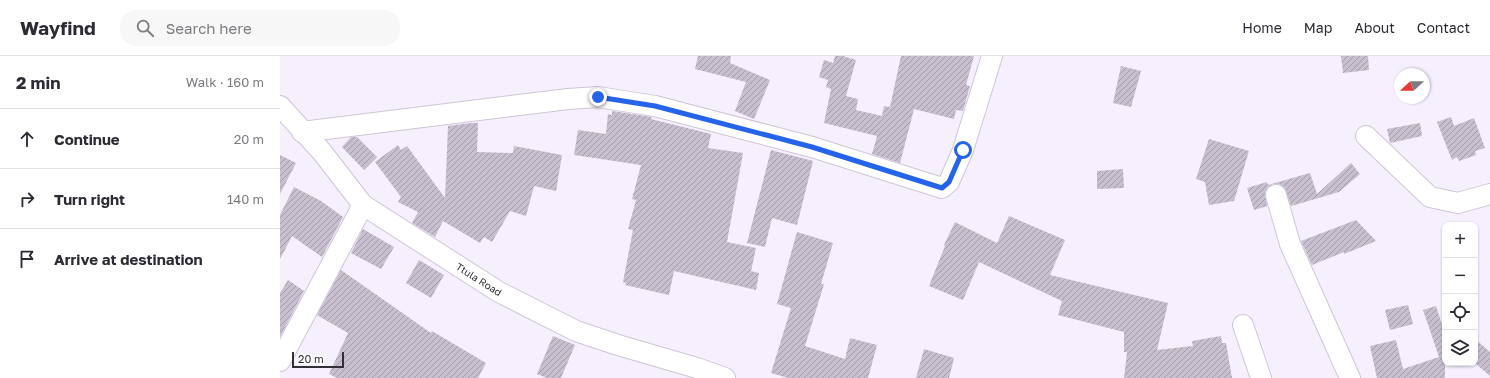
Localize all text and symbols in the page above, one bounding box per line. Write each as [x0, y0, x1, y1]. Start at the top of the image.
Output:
search box [120, 10, 400, 46]
text: Wayfind [20, 16, 96, 39]
icon: search [134, 17, 156, 39]
text: Search here [166, 19, 252, 37]
text: Home [1242, 19, 1282, 36]
text: Map [1304, 19, 1332, 36]
text: About [1354, 19, 1395, 36]
text: Contact [1417, 19, 1470, 36]
north arrow [1394, 68, 1430, 104]
text: 2 min [16, 72, 60, 93]
text: Walk · 160 m [186, 74, 264, 90]
route end [589, 88, 607, 106]
icon: ahead [16, 128, 38, 150]
text: Continue [54, 130, 120, 148]
text: 20 m [234, 131, 264, 147]
route start [954, 141, 972, 159]
icon: right [16, 188, 38, 210]
text: Turn right [54, 190, 125, 208]
text: 140 m [227, 191, 264, 207]
map controls [1442, 222, 1478, 366]
button: + [1442, 222, 1478, 258]
icon: arrive [16, 248, 38, 270]
text: Arrive at destination [54, 250, 203, 268]
button: − [1442, 258, 1478, 294]
street label: Ttula Road [454, 260, 504, 298]
button: locate [1442, 294, 1478, 330]
button: layers [1442, 330, 1478, 366]
scale bar [292, 350, 344, 369]
text: 20 m [298, 352, 324, 365]

